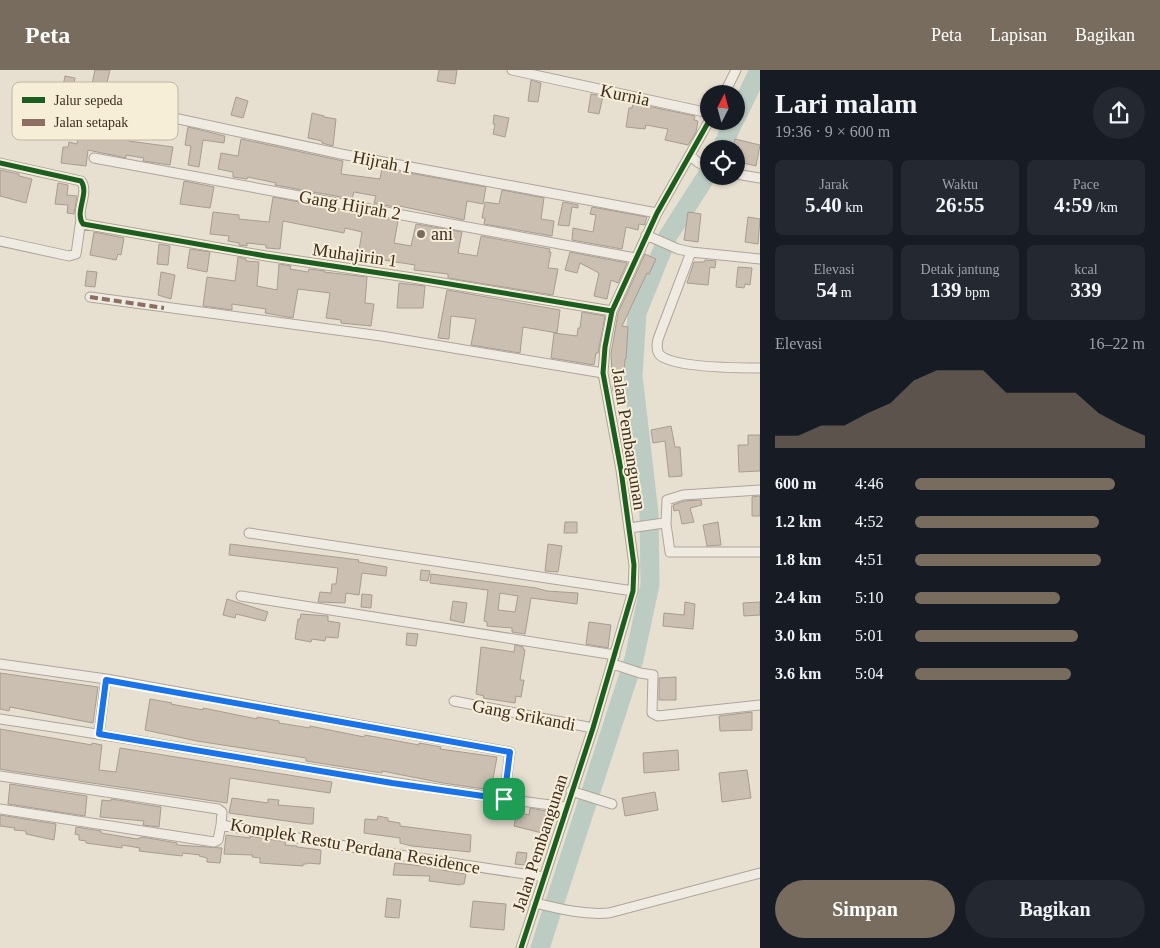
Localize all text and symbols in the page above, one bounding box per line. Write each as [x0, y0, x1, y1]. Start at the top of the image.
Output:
text: Peta [25, 22, 70, 48]
text: Peta [931, 25, 962, 45]
text: Lapisan [990, 25, 1047, 45]
text: Bagikan [1075, 25, 1135, 45]
street label: Kurnia [598, 80, 652, 110]
legend [12, 82, 178, 140]
north arrow [700, 85, 745, 130]
map controls [700, 85, 745, 185]
button: share [1093, 87, 1145, 139]
text: Lari malam [775, 88, 917, 119]
text: Jalur sepeda [54, 93, 124, 108]
text: Jalan setapak [54, 115, 128, 130]
text: 19:36 · 9 × 600 m [775, 123, 890, 140]
button: locate [700, 140, 745, 185]
street label: Hijrah 1 [351, 147, 413, 177]
text: Jarak [819, 177, 849, 192]
text: Waktu [942, 177, 978, 192]
text: Pace [1073, 177, 1099, 192]
street label: Gang Hijrah 2 [298, 186, 402, 224]
text: 5.40 [805, 193, 842, 217]
text: 26:55 [936, 193, 985, 217]
text: 4:59 [1054, 193, 1093, 217]
text: km [842, 200, 863, 215]
text: /km [1093, 200, 1118, 215]
place label: ani [431, 224, 453, 244]
marker: ani [415, 228, 427, 240]
street label: Muhajirin 1 [311, 239, 399, 271]
text: Elevasi [813, 262, 855, 277]
text: Detak jantung [921, 262, 999, 277]
text: kcal [1074, 262, 1098, 277]
text: 54 [816, 278, 837, 302]
text: 139 [930, 278, 962, 302]
text: 339 [1070, 278, 1102, 302]
text: m [837, 285, 852, 300]
text: bpm [962, 285, 990, 300]
text: Elevasi [775, 335, 822, 352]
text: 16–22 m [1089, 335, 1145, 352]
street label: Jalan Pembangunan [608, 367, 650, 511]
text: 600 m [775, 475, 816, 492]
text: 4:46 [855, 475, 883, 492]
text: 1.2 km [775, 513, 821, 530]
text: 4:52 [855, 513, 883, 530]
text: 1.8 km [775, 551, 821, 568]
text: 4:51 [855, 551, 883, 568]
text: 2.4 km [775, 589, 821, 606]
text: 5:10 [855, 589, 883, 606]
text: 3.0 km [775, 627, 821, 644]
text: 5:01 [855, 627, 883, 644]
text: 3.6 km [775, 665, 821, 682]
text: 5:04 [855, 665, 883, 682]
street label: Gang Srikandi [471, 695, 577, 735]
street label: Jalan Pembangunan [508, 772, 572, 914]
pin [483, 778, 525, 820]
icon: arrive [490, 785, 518, 813]
street label: Komplek Restu Perdana Residence [228, 814, 482, 878]
button: Simpan [775, 880, 955, 938]
button: Bagikan [965, 880, 1145, 938]

